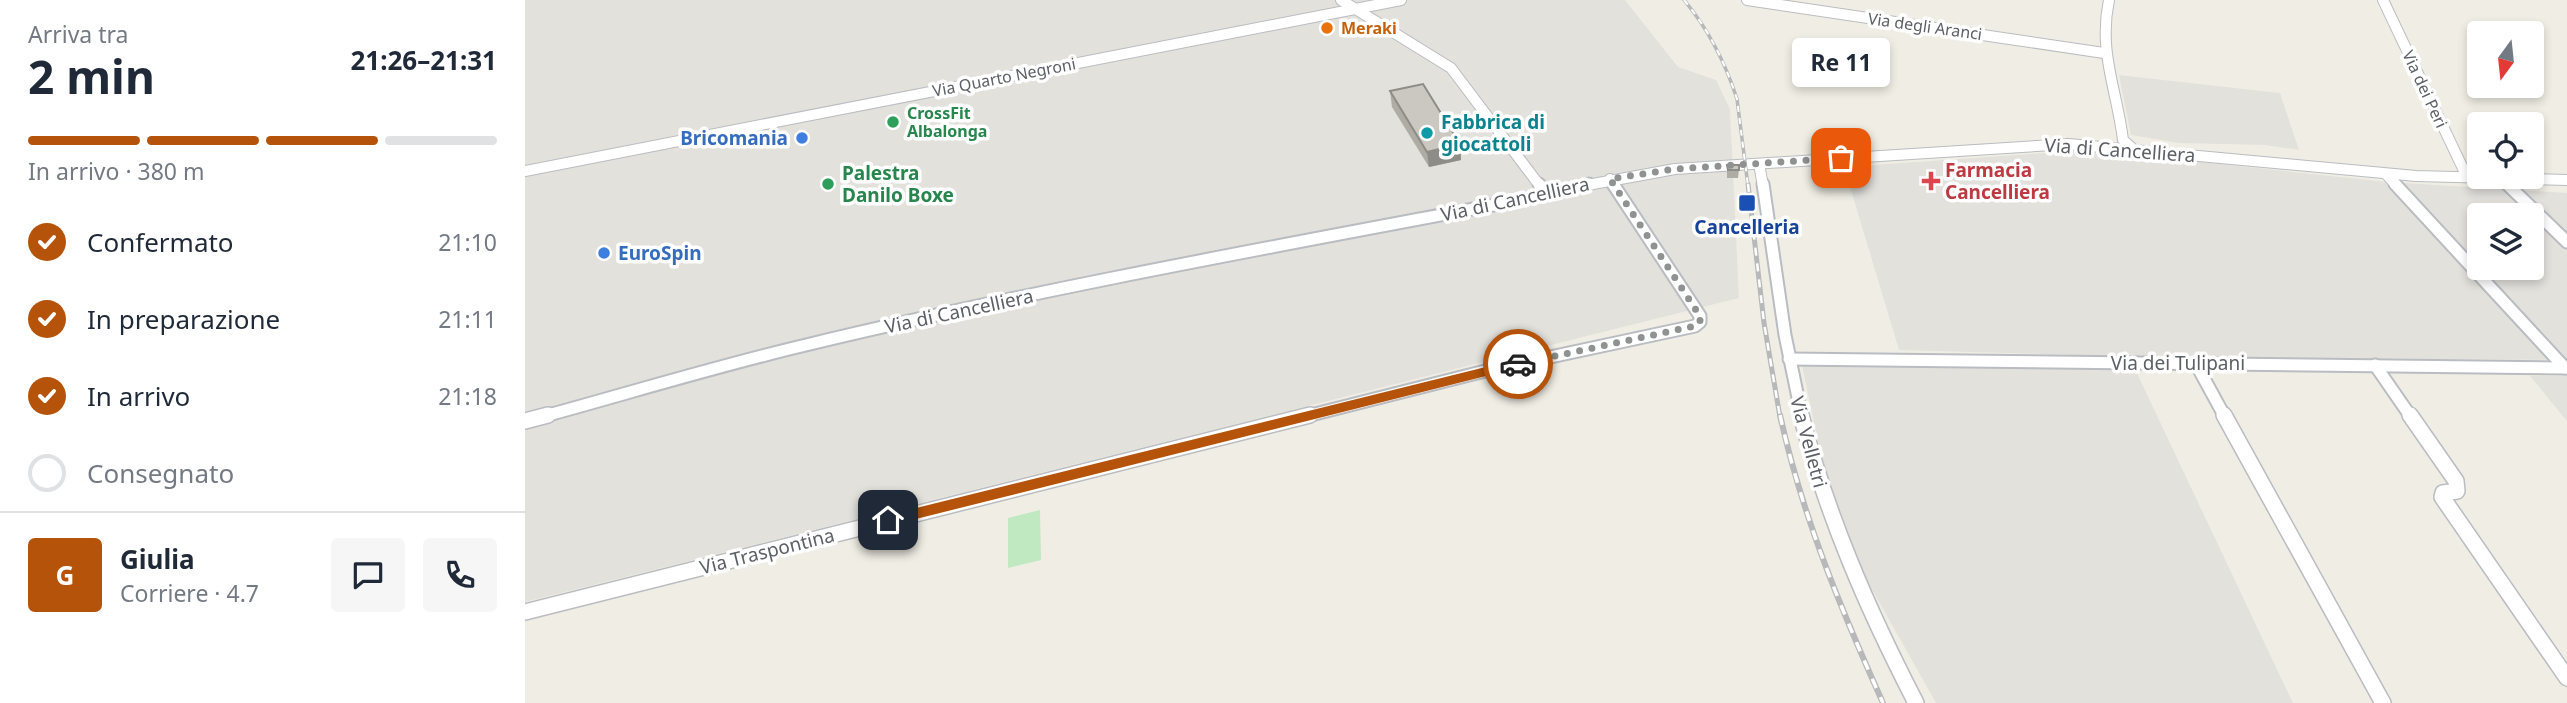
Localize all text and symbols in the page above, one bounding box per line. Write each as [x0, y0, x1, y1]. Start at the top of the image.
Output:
street label: Via degli Aranci [1866, 7, 1984, 45]
place label: Meraki [1341, 17, 1397, 39]
text: Arriva tra [28, 18, 128, 50]
marker: Meraki [1319, 20, 1335, 36]
north arrow [2467, 21, 2545, 98]
map controls [2467, 21, 2544, 280]
callout: Re 11 [1792, 39, 1890, 88]
text: 21:26–21:31 [350, 42, 497, 78]
text: 2 min [28, 45, 155, 107]
text: Re 11 [1810, 46, 1872, 78]
street label: Via dei Peri [2397, 47, 2453, 131]
street label: Via Quarto Negroni [931, 52, 1077, 102]
place label: CrossFit Albalonga [907, 102, 987, 142]
place label: Fabbrica di giocattoli [1441, 109, 1545, 157]
button: locate [2467, 112, 2544, 189]
marker: CrossFit Albalonga [885, 114, 901, 130]
place label: Bricomania [680, 125, 788, 151]
marker: Fabbrica di giocattoli [1419, 125, 1435, 141]
pin [1811, 128, 1871, 188]
marker: Bricomania [794, 130, 810, 146]
street label: Via di Cancelliera [2044, 132, 2196, 168]
icon: bag [1822, 139, 1860, 177]
text: In arrivo · 380 m [28, 155, 205, 187]
place label: Farmacia Cancelliera [1945, 157, 2050, 205]
place label: Palestra Danilo Boxe [842, 160, 954, 208]
street label: Via di Cancelliera [1438, 171, 1592, 227]
marker: Farmacia Cancelliera [1923, 173, 1939, 189]
marker: Palestra Danilo Boxe [820, 176, 836, 192]
marker: Cancelleria [1737, 193, 1757, 213]
button: layers [2467, 203, 2544, 280]
place label: Cancelleria [1694, 214, 1800, 240]
icon: check [28, 223, 66, 261]
text: Confermato [87, 224, 234, 260]
text: 21:10 [438, 226, 497, 258]
place label: EuroSpin [618, 240, 702, 266]
marker: EuroSpin [596, 245, 612, 261]
street label: Via di Cancelliera [882, 283, 1036, 339]
icon: check [28, 300, 66, 338]
text: In preparazione [87, 301, 280, 337]
text: 21:11 [438, 303, 497, 335]
courier [1483, 329, 1553, 399]
icon: car [1499, 345, 1537, 383]
street label: Via dei Tulipani [2111, 350, 2245, 376]
icon: check [28, 377, 66, 415]
text: In arrivo [87, 378, 190, 414]
text: 21:18 [438, 380, 497, 412]
street label: Via Velletri [1784, 393, 1834, 491]
text: Consegnato [87, 455, 234, 491]
pin [858, 490, 918, 550]
icon: home [869, 501, 907, 539]
street label: Via Traspontina [697, 522, 837, 580]
button: chat [331, 538, 405, 612]
button: phone [423, 538, 497, 612]
text: Giulia [120, 541, 195, 577]
text: G [56, 557, 74, 593]
text: Corriere · 4.7 [120, 577, 259, 609]

